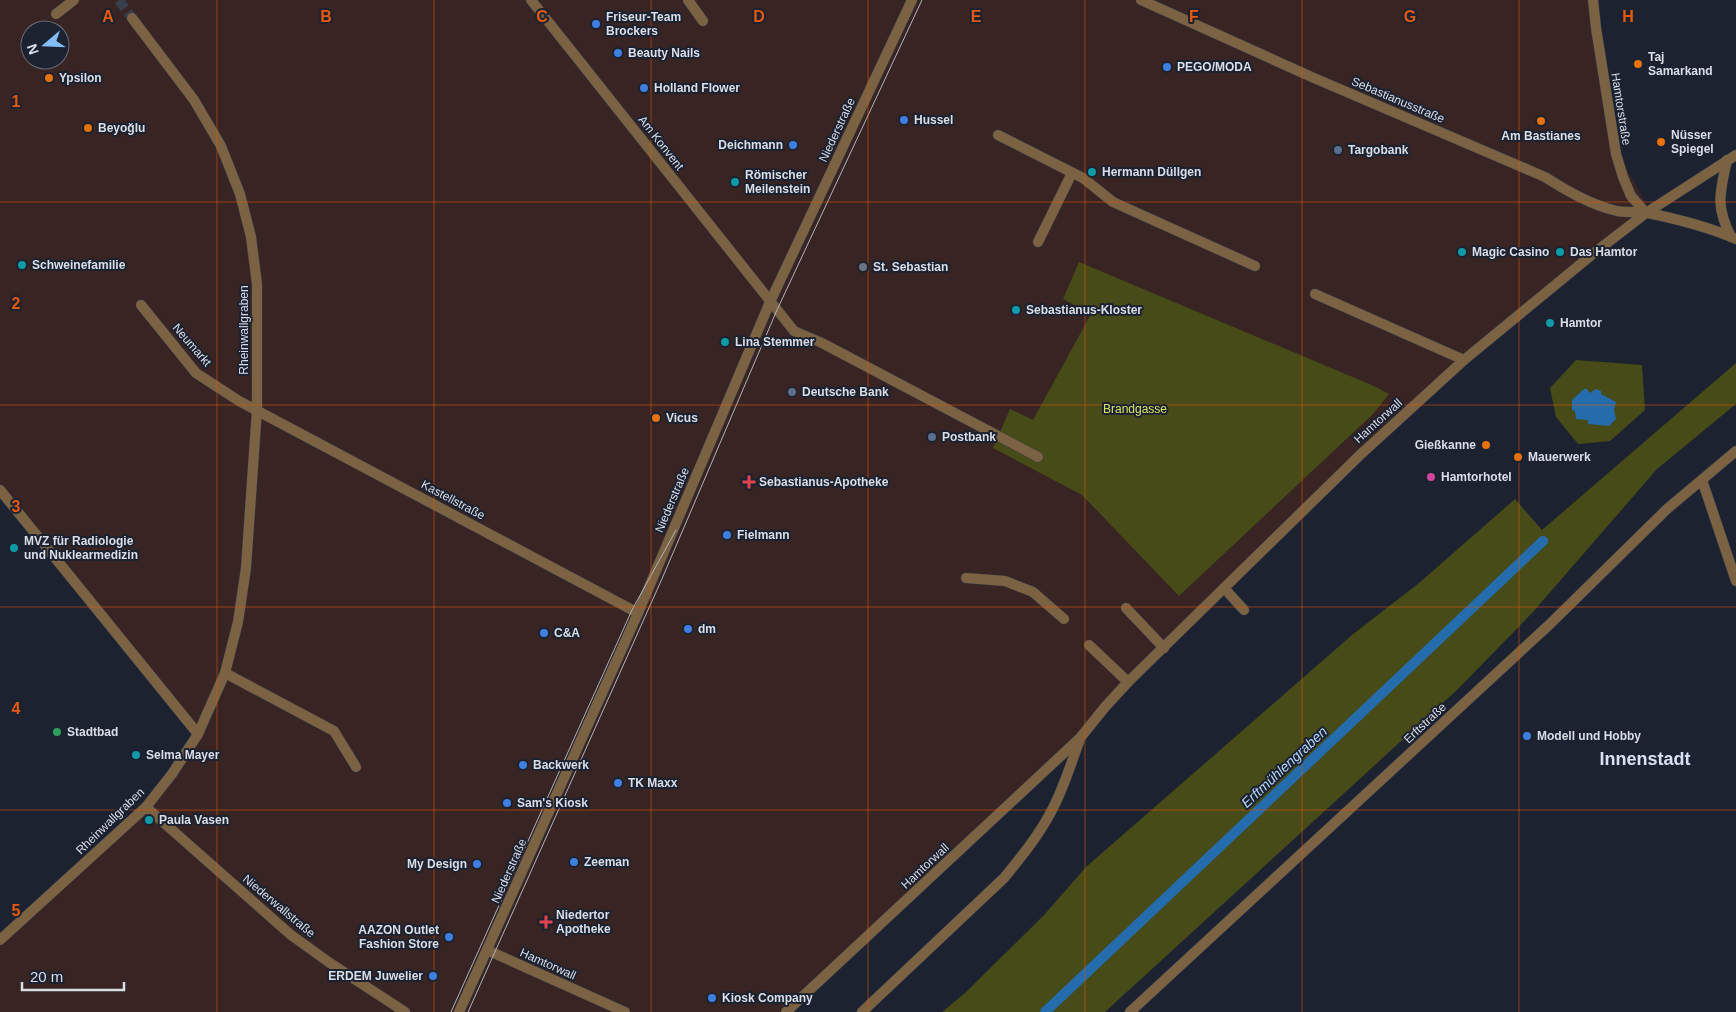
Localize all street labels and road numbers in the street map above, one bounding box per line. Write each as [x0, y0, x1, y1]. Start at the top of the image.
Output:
street label: Hamtorstraße [1608, 72, 1634, 147]
street label: Sebastianusstraße [1349, 74, 1447, 126]
street label: Niederstraße [816, 95, 858, 164]
street label: Am Konvent [635, 113, 687, 174]
street label: Rheinwallgraben [237, 285, 251, 375]
street label: Neumarkt [170, 321, 215, 370]
street label: Hamtorwall [1351, 396, 1405, 446]
street label: Niederstraße [652, 465, 692, 535]
street label: Kastellstraße [419, 477, 487, 523]
street label: Erftstraße [1401, 700, 1449, 746]
street label: Rheinwallgraben [73, 785, 147, 857]
street label: Niederstraße [488, 836, 530, 906]
street label: Hamtorwall [898, 840, 952, 892]
street label: Niederwallstraße [240, 872, 318, 941]
street label: Hamtorwall [518, 945, 578, 983]

